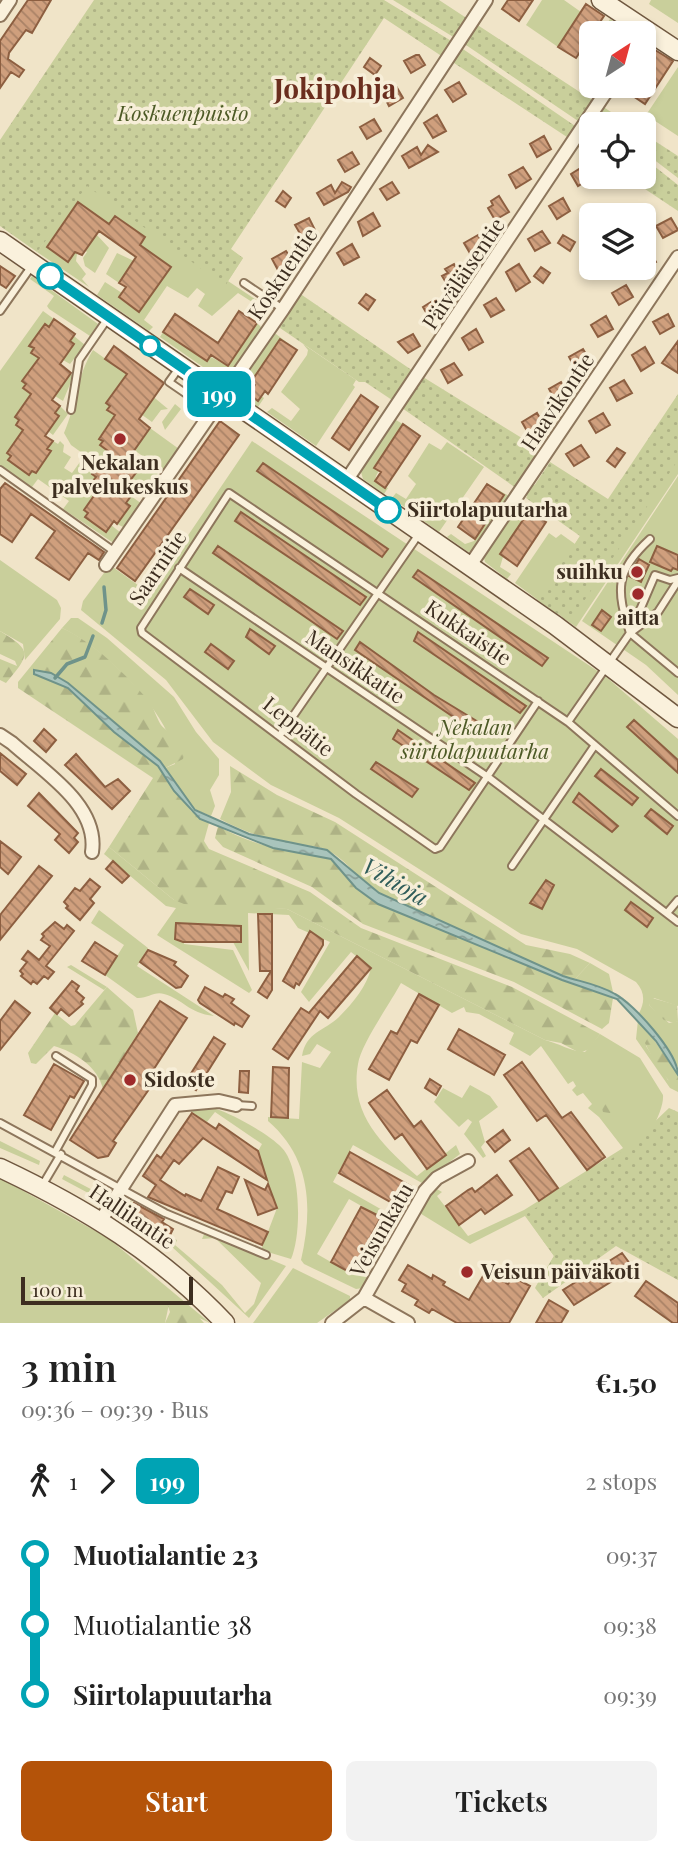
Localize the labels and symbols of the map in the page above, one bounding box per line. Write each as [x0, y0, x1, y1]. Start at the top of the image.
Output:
north arrow [579, 21, 656, 98]
district label: Jokipohja [273, 69, 397, 106]
park label: Koskuenpuisto [116, 98, 249, 126]
street label: Päiväläisentie [415, 212, 510, 334]
street label: Koskuentie [240, 221, 323, 325]
unlabelled marker [37, 263, 63, 289]
unlabelled marker [140, 336, 160, 356]
street label: Haavikontie [513, 347, 599, 455]
line badge: 199 [179, 371, 259, 417]
marker: Nekalan palvelukeskus [112, 431, 128, 447]
place label: Nekalan palvelukeskus [52, 447, 189, 499]
place label: Siirtolapuutarha [407, 494, 568, 522]
marker: Siirtolapuutarha [375, 497, 401, 523]
street label: Saarnitie [121, 524, 192, 610]
place label: suihku [556, 556, 623, 584]
marker: suihku [629, 564, 645, 580]
marker: aitta [630, 586, 646, 602]
street label: Kukkaistie [420, 592, 518, 670]
place label: aitta [617, 602, 659, 630]
street label: Mansikkatie [301, 622, 411, 709]
street label: Leppätie [258, 689, 340, 762]
park label: Nekalan siirtolapuutarha [400, 712, 549, 764]
water label: Vihioja [357, 849, 434, 912]
place label: Sidoste [144, 1064, 215, 1092]
marker: Sidoste [122, 1072, 138, 1088]
street label: Hallilantie [85, 1176, 181, 1254]
street label: Veisunkatu [342, 1177, 418, 1282]
place label: Veisun päiväkoti [480, 1256, 640, 1284]
marker: Veisun päiväkoti [459, 1264, 475, 1280]
scale bar [21, 1274, 192, 1306]

